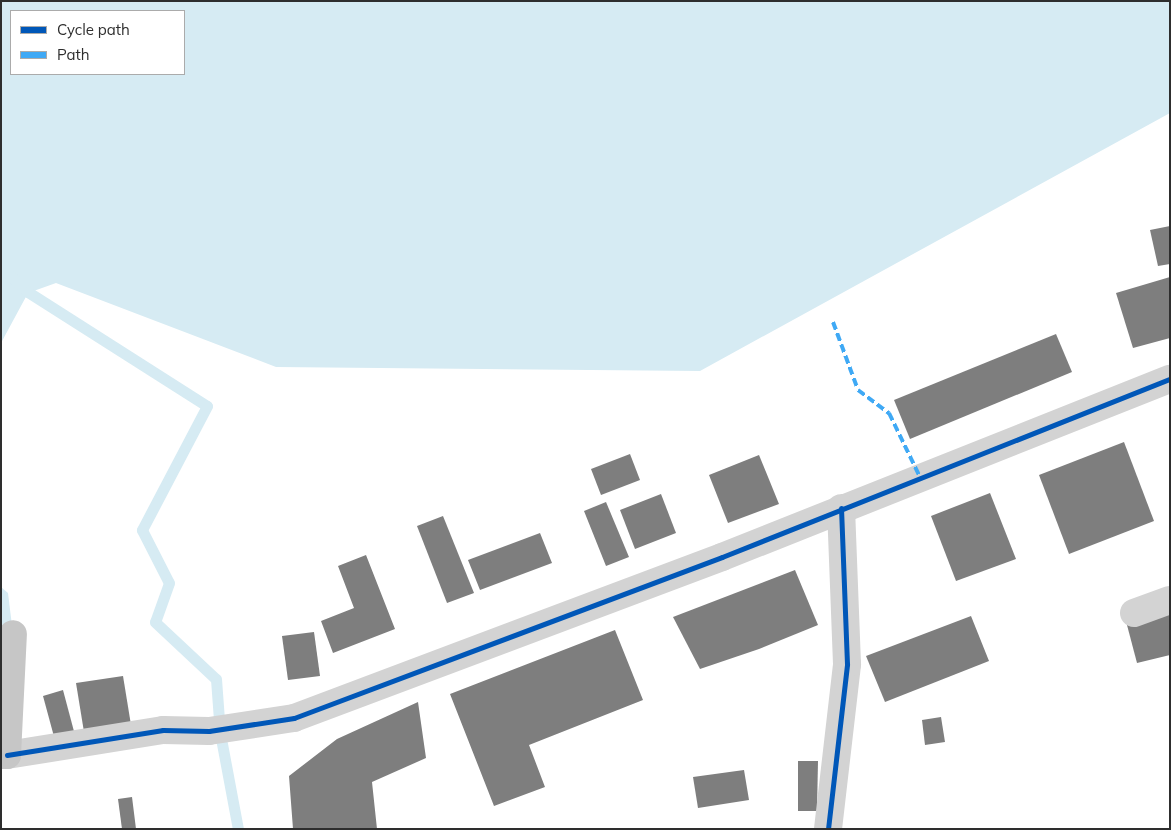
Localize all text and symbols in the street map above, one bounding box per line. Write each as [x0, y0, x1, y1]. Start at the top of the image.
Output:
legend [10, 10, 185, 75]
text: Cycle path [57, 20, 130, 39]
text: Path [57, 45, 89, 64]

